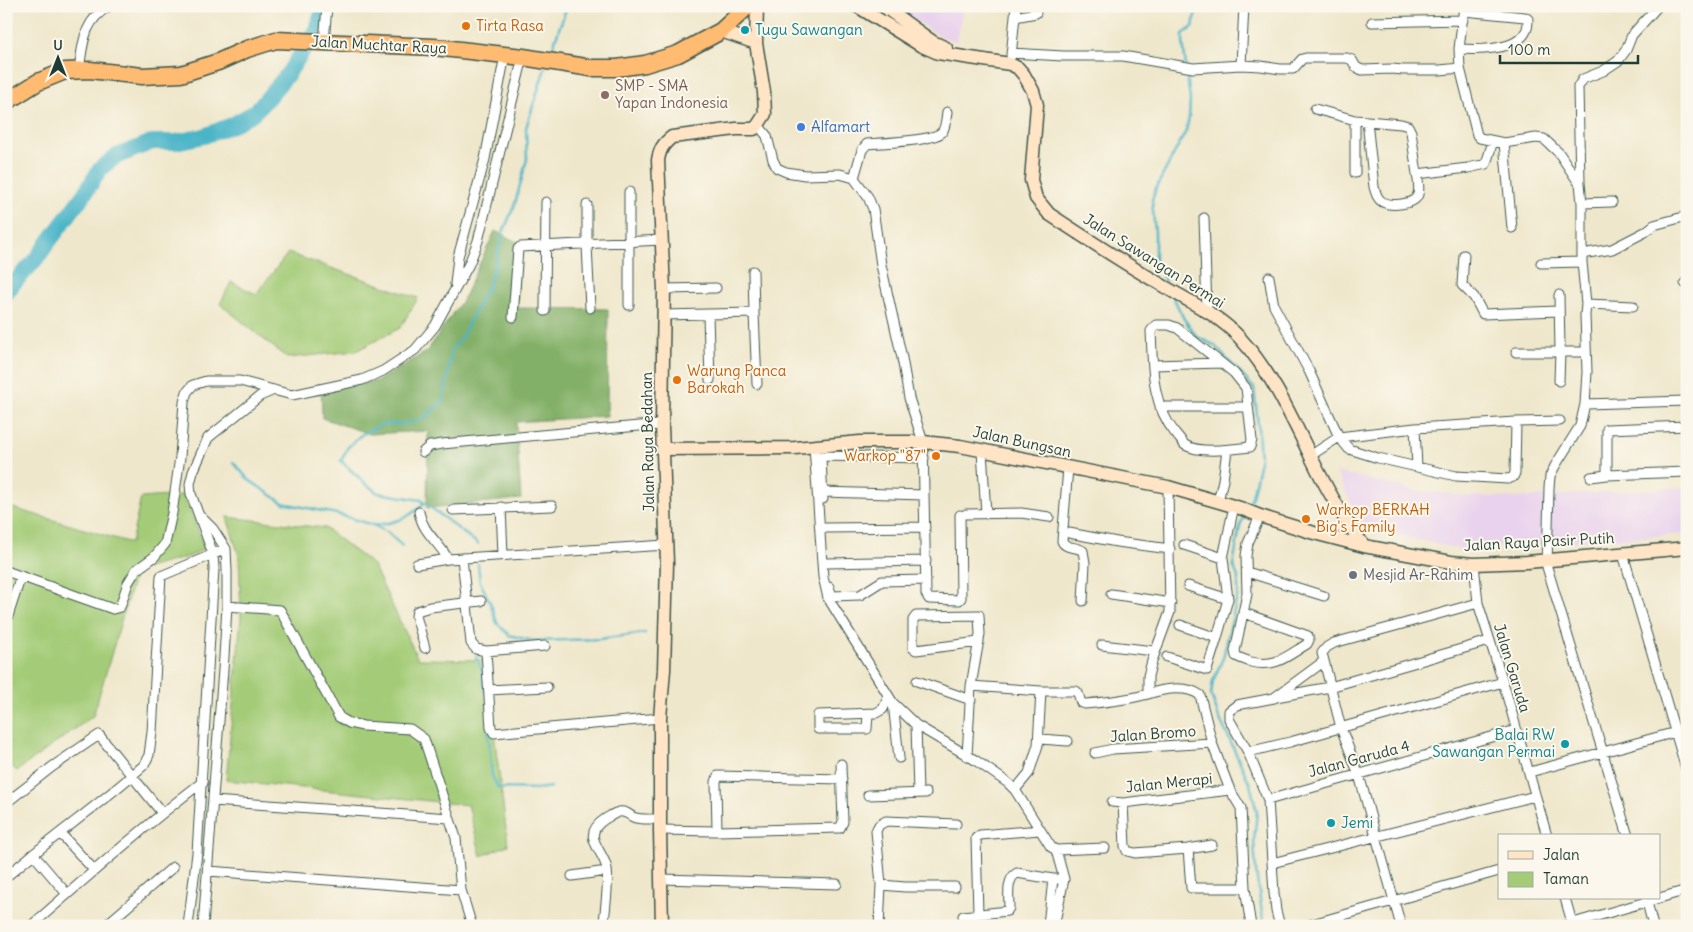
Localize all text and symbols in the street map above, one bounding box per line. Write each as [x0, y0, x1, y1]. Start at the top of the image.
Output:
place label: Tirta Rasa [476, 16, 544, 35]
marker: Tirta Rasa [460, 20, 472, 32]
place label: Tugu Sawangan [755, 20, 863, 39]
marker: Tugu Sawangan [739, 24, 751, 36]
street label: Jalan Muchtar Raya [311, 31, 448, 58]
north arrow [32, 32, 82, 82]
scale bar [1500, 32, 1638, 64]
text: U [53, 36, 63, 54]
text: 100 m [1508, 40, 1550, 59]
place label: SMP - SMA Yapan Indonesia [615, 76, 729, 112]
marker: SMP - SMA Yapan Indonesia [599, 89, 611, 101]
place label: Alfamart [811, 117, 870, 136]
marker: Alfamart [795, 121, 807, 133]
street label: Jalan Sawangan Permai [1080, 209, 1229, 312]
place label: Warung Panca Barokah [687, 361, 787, 397]
street label: Jalan Raya Bedahan [637, 371, 658, 512]
marker: Warung Panca Barokah [671, 374, 683, 386]
street label: Jalan Bungsan [971, 422, 1073, 461]
place label: Warkop "87" [844, 446, 926, 465]
marker: Warkop "87" [930, 450, 942, 462]
place label: Warkop BERKAH Big's Family [1316, 500, 1430, 536]
marker: Warkop BERKAH Big's Family [1300, 513, 1312, 525]
street label: Jalan Raya Pasir Putih [1463, 528, 1615, 555]
place label: Mesjid Ar-Rahim [1363, 565, 1474, 584]
marker: Mesjid Ar-Rahim [1347, 569, 1359, 581]
street label: Jalan Garuda [1490, 621, 1535, 715]
street label: Jalan Bromo [1109, 721, 1197, 746]
place label: Balai RW Sawangan Permai [1432, 725, 1555, 761]
street label: Jalan Garuda 4 [1306, 736, 1412, 781]
marker: Balai RW Sawangan Permai [1559, 738, 1571, 750]
street label: Jalan Merapi [1125, 769, 1213, 796]
place label: Jemi [1341, 813, 1373, 832]
marker: Jemi [1325, 817, 1337, 829]
legend [1498, 834, 1660, 900]
text: Jalan [1543, 845, 1580, 864]
text: Taman [1543, 869, 1589, 888]

